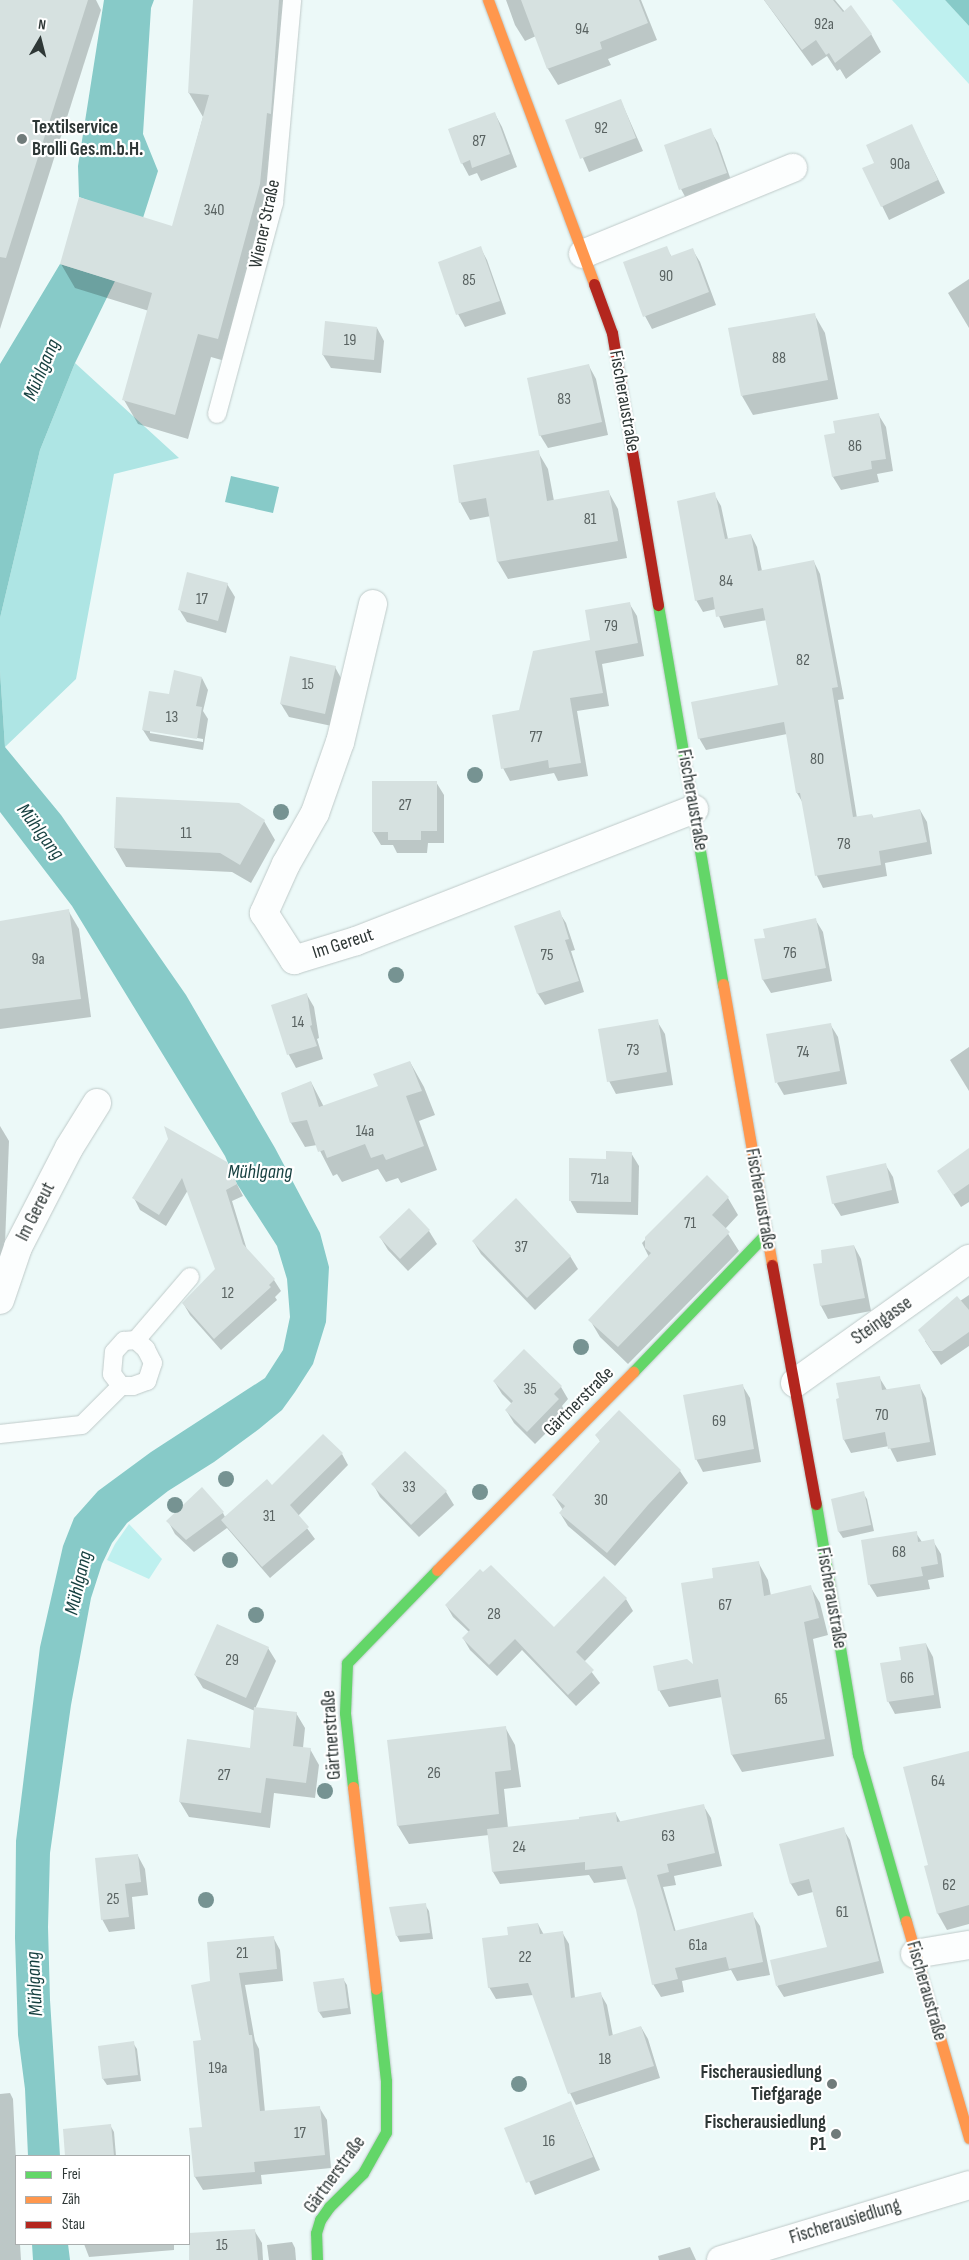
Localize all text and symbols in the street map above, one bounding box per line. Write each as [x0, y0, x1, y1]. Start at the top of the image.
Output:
north arrow [15, 15, 65, 65]
house number: 92a [814, 15, 834, 35]
text: N [37, 16, 47, 34]
house number: 94 [575, 20, 589, 40]
place label: Textilservice Brolli Ges.m.b.H. [32, 117, 143, 161]
house number: 92 [594, 119, 608, 139]
house number: 87 [472, 132, 486, 152]
marker: Textilservice Brolli Ges.m.b.H. [16, 133, 28, 145]
house number: 90a [890, 155, 910, 175]
street label: Wiener Straße [245, 178, 285, 270]
house number: 340 [204, 201, 224, 221]
house number: 90 [659, 267, 673, 287]
house number: 85 [462, 271, 476, 291]
house number: 19 [344, 331, 356, 351]
water label: Mühlgang [18, 336, 66, 404]
street label: Fischeraustraße [604, 349, 644, 453]
house number: 88 [772, 349, 786, 369]
house number: 83 [557, 390, 571, 410]
house number: 86 [848, 437, 862, 457]
house number: 81 [584, 510, 596, 530]
house number: 84 [719, 572, 733, 592]
house number: 17 [196, 590, 208, 610]
house number: 79 [604, 617, 618, 637]
house number: 82 [796, 651, 810, 671]
house number: 15 [302, 675, 314, 695]
house number: 13 [166, 708, 178, 728]
house number: 77 [530, 728, 542, 748]
street label: Fischeraustraße [672, 748, 712, 852]
house number: 80 [810, 750, 824, 770]
house number: 27 [398, 796, 412, 816]
water label: Mühlgang [11, 799, 69, 865]
house number: 11 [180, 824, 192, 844]
house number: 78 [837, 835, 851, 855]
street label: Im Gereut [310, 923, 376, 965]
house number: 76 [783, 944, 797, 964]
house number: 75 [541, 946, 553, 966]
house number: 9a [31, 950, 45, 970]
house number: 14 [292, 1013, 304, 1033]
house number: 73 [626, 1041, 640, 1061]
house number: 74 [797, 1043, 809, 1063]
house number: 14a [356, 1122, 374, 1142]
street label: Fischeraustraße [740, 1147, 780, 1251]
water label: Mühlgang [228, 1160, 292, 1184]
house number: 71a [591, 1170, 609, 1190]
street label: Im Gereut [12, 1179, 60, 1245]
house number: 71 [684, 1214, 696, 1234]
house number: 37 [514, 1238, 528, 1258]
house number: 12 [222, 1284, 234, 1304]
street label: Steingasse [847, 1292, 917, 1350]
street label: Gärtnerstraße [539, 1362, 619, 1442]
house number: 35 [523, 1380, 537, 1400]
house number: 70 [875, 1406, 889, 1426]
house number: 69 [712, 1412, 726, 1432]
house number: 33 [402, 1478, 416, 1498]
house number: 30 [594, 1491, 608, 1511]
house number: 31 [263, 1507, 275, 1527]
house number: 68 [892, 1543, 906, 1563]
street label: Fischeraustraße [811, 1546, 851, 1650]
water label: Mühlgang [60, 1549, 98, 1617]
house number: 67 [718, 1596, 732, 1616]
house number: 28 [487, 1605, 501, 1625]
house number: 29 [225, 1651, 239, 1671]
house number: 66 [900, 1669, 914, 1689]
street label: Gärtnerstraße [317, 1689, 347, 1781]
house number: 65 [774, 1690, 788, 1710]
house number: 26 [427, 1764, 441, 1784]
house number: 27 [217, 1766, 231, 1786]
house number: 64 [931, 1772, 945, 1792]
house number: 63 [661, 1827, 675, 1847]
house number: 24 [512, 1838, 526, 1858]
house number: 62 [942, 1876, 956, 1896]
house number: 25 [106, 1890, 120, 1910]
house number: 61 [836, 1903, 848, 1923]
house number: 61a [689, 1936, 707, 1956]
street label: Fischeraustraße [901, 1939, 951, 2043]
house number: 21 [236, 1944, 248, 1964]
house number: 22 [518, 1948, 532, 1968]
water label: Mühlgang [21, 1951, 49, 2017]
house number: 18 [599, 2050, 611, 2070]
house number: 19a [209, 2059, 227, 2079]
place label: Fischerausiedlung Tiefgarage [700, 2062, 822, 2106]
marker: Fischerausiedlung Tiefgarage [826, 2078, 838, 2090]
place label: Fischerausiedlung P1 [704, 2112, 826, 2156]
house number: 17 [294, 2124, 306, 2144]
marker: Fischerausiedlung P1 [830, 2128, 842, 2140]
street label: Gärtnerstraße [299, 2132, 371, 2218]
house number: 16 [543, 2132, 555, 2152]
legend [15, 2155, 190, 2245]
text: Frei [62, 2165, 81, 2184]
text: Zäh [62, 2190, 80, 2209]
street label: Fischerausiedlung [787, 2194, 903, 2250]
text: Stau [62, 2215, 85, 2234]
house number: 15 [216, 2236, 228, 2256]

